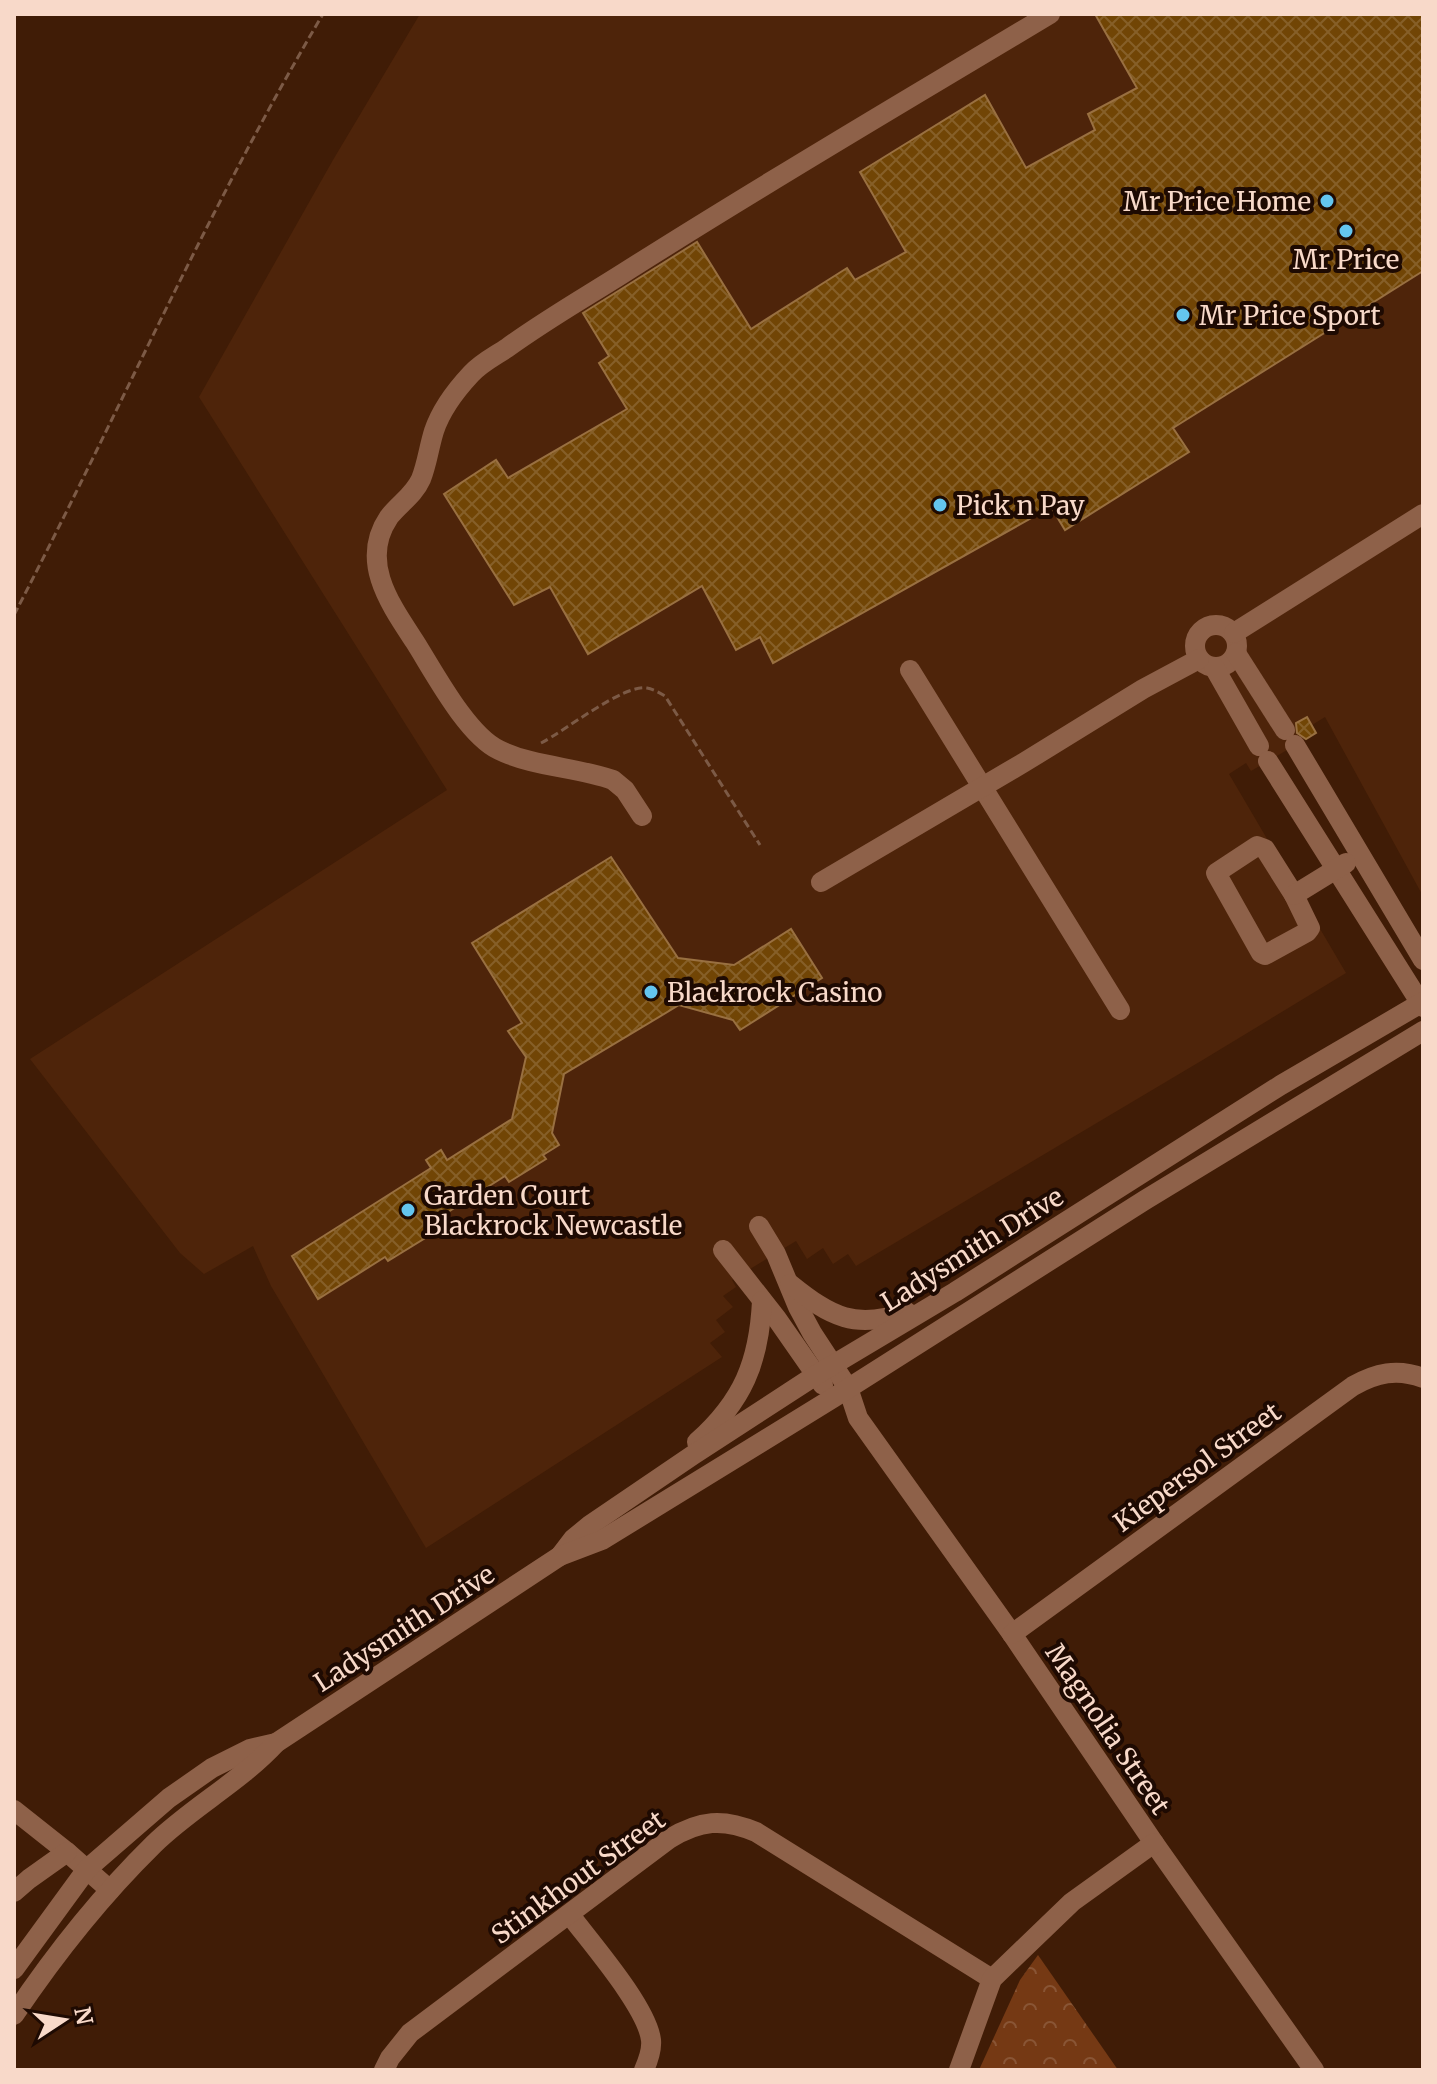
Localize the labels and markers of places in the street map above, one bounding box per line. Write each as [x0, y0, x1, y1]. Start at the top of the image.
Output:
place label: Mr Price Home [1123, 185, 1311, 218]
marker: Mr Price Home [1318, 192, 1336, 210]
marker: Mr Price [1337, 222, 1355, 240]
place label: Mr Price [1293, 243, 1399, 276]
place label: Mr Price Sport [1199, 299, 1381, 332]
marker: Mr Price Sport [1174, 306, 1192, 324]
place label: Pick n Pay [956, 489, 1086, 522]
marker: Pick n Pay [931, 496, 949, 514]
place label: Blackrock Casino [667, 976, 883, 1009]
marker: Blackrock Casino [642, 983, 660, 1001]
place label: Garden Court Blackrock Newcastle [424, 1179, 682, 1242]
marker: Garden Court Blackrock Newcastle [399, 1201, 417, 1219]

